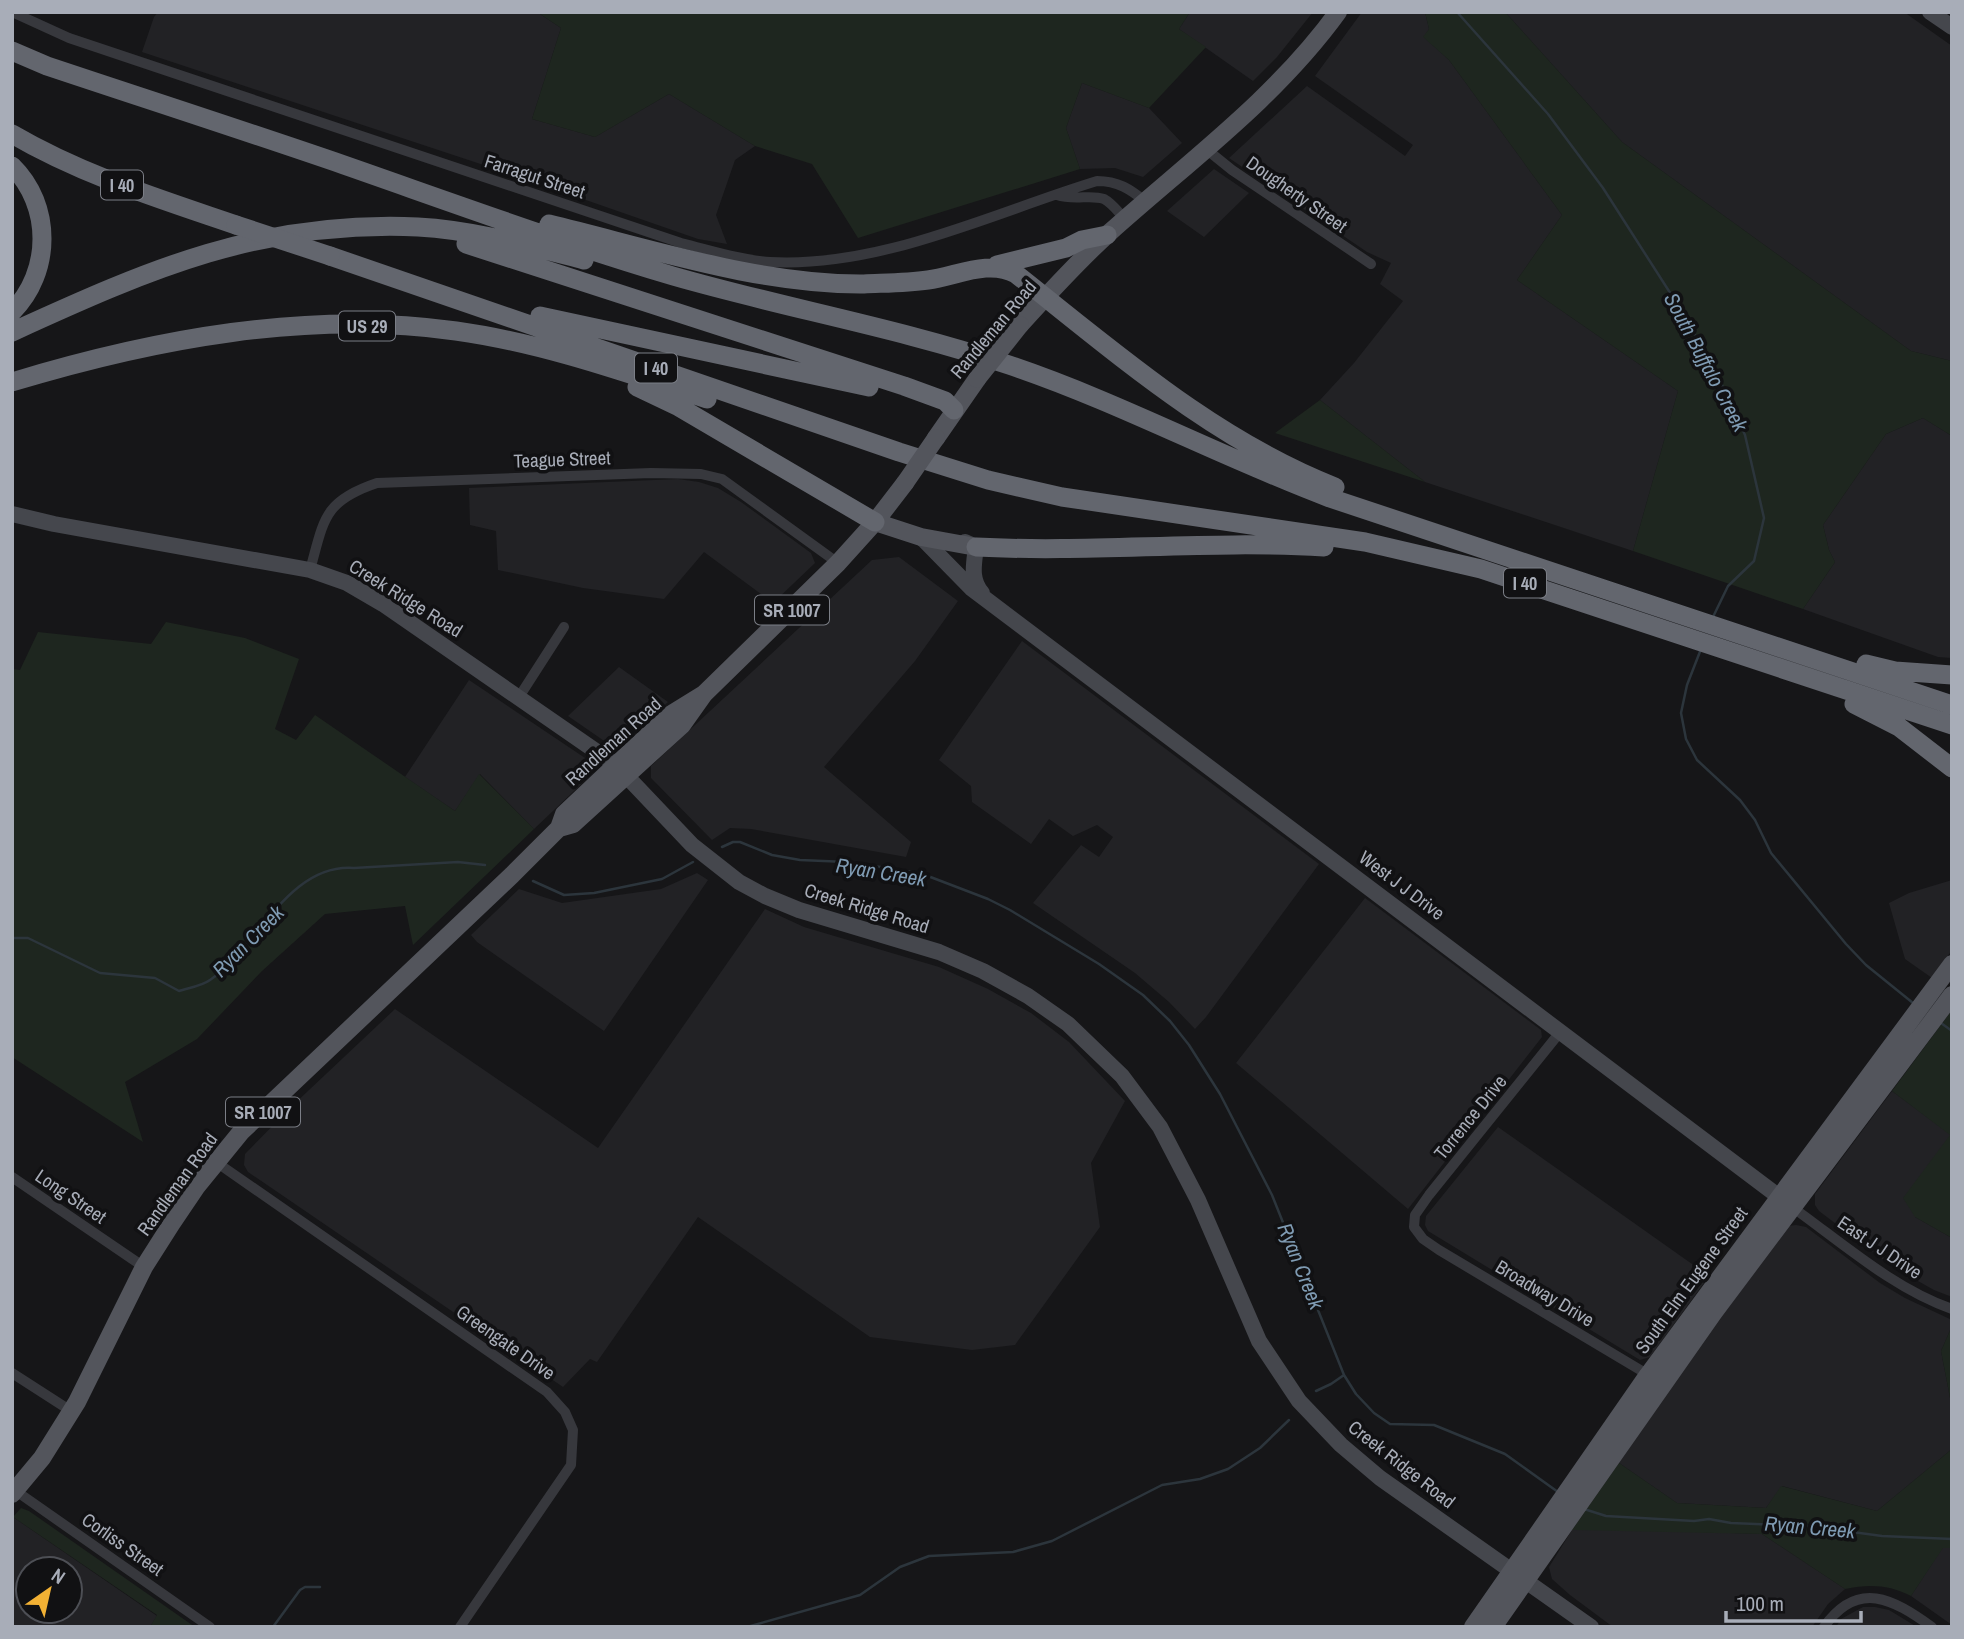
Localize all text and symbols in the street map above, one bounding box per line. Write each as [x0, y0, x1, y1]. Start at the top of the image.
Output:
street label: Farragut Street [482, 148, 589, 205]
street label: Dougherty Street [1241, 150, 1353, 239]
road number: I 40 [101, 170, 143, 200]
street label: Randleman Road [944, 274, 1042, 384]
water label: South Buffalo Creek [1657, 287, 1756, 438]
road number: US 29 [339, 312, 395, 340]
road number: I 40 [635, 354, 677, 382]
street label: Teague Street [513, 444, 612, 474]
street label: Creek Ridge Road [344, 553, 468, 643]
road number: I 40 [1504, 568, 1546, 598]
road number: SR 1007 [755, 596, 829, 624]
street label: Randleman Road [559, 691, 667, 791]
street label: West J J Drive [1354, 844, 1450, 926]
water label: Ryan Creek [834, 851, 930, 894]
street label: Creek Ridge Road [802, 877, 932, 939]
water label: Ryan Creek [206, 898, 291, 983]
street label: Torrence Drive [1428, 1069, 1512, 1165]
road number: SR 1007 [226, 1098, 300, 1126]
street label: Randleman Road [131, 1127, 223, 1241]
street label: Long Street [30, 1163, 112, 1230]
street label: South Elm Eugene Street [1629, 1201, 1754, 1359]
street label: East J J Drive [1833, 1209, 1927, 1285]
water label: Ryan Creek [1271, 1218, 1332, 1315]
street label: Broadway Drive [1491, 1253, 1599, 1333]
street label: Greengate Drive [451, 1298, 561, 1386]
street label: Creek Ridge Road [1343, 1414, 1461, 1514]
street label: Corliss Street [77, 1506, 170, 1582]
water label: Ryan Creek [1763, 1509, 1858, 1546]
north arrow [14, 1555, 84, 1625]
text: N [47, 1562, 70, 1590]
scale bar [1726, 1580, 1861, 1624]
text: 100 m [1736, 1589, 1784, 1618]

